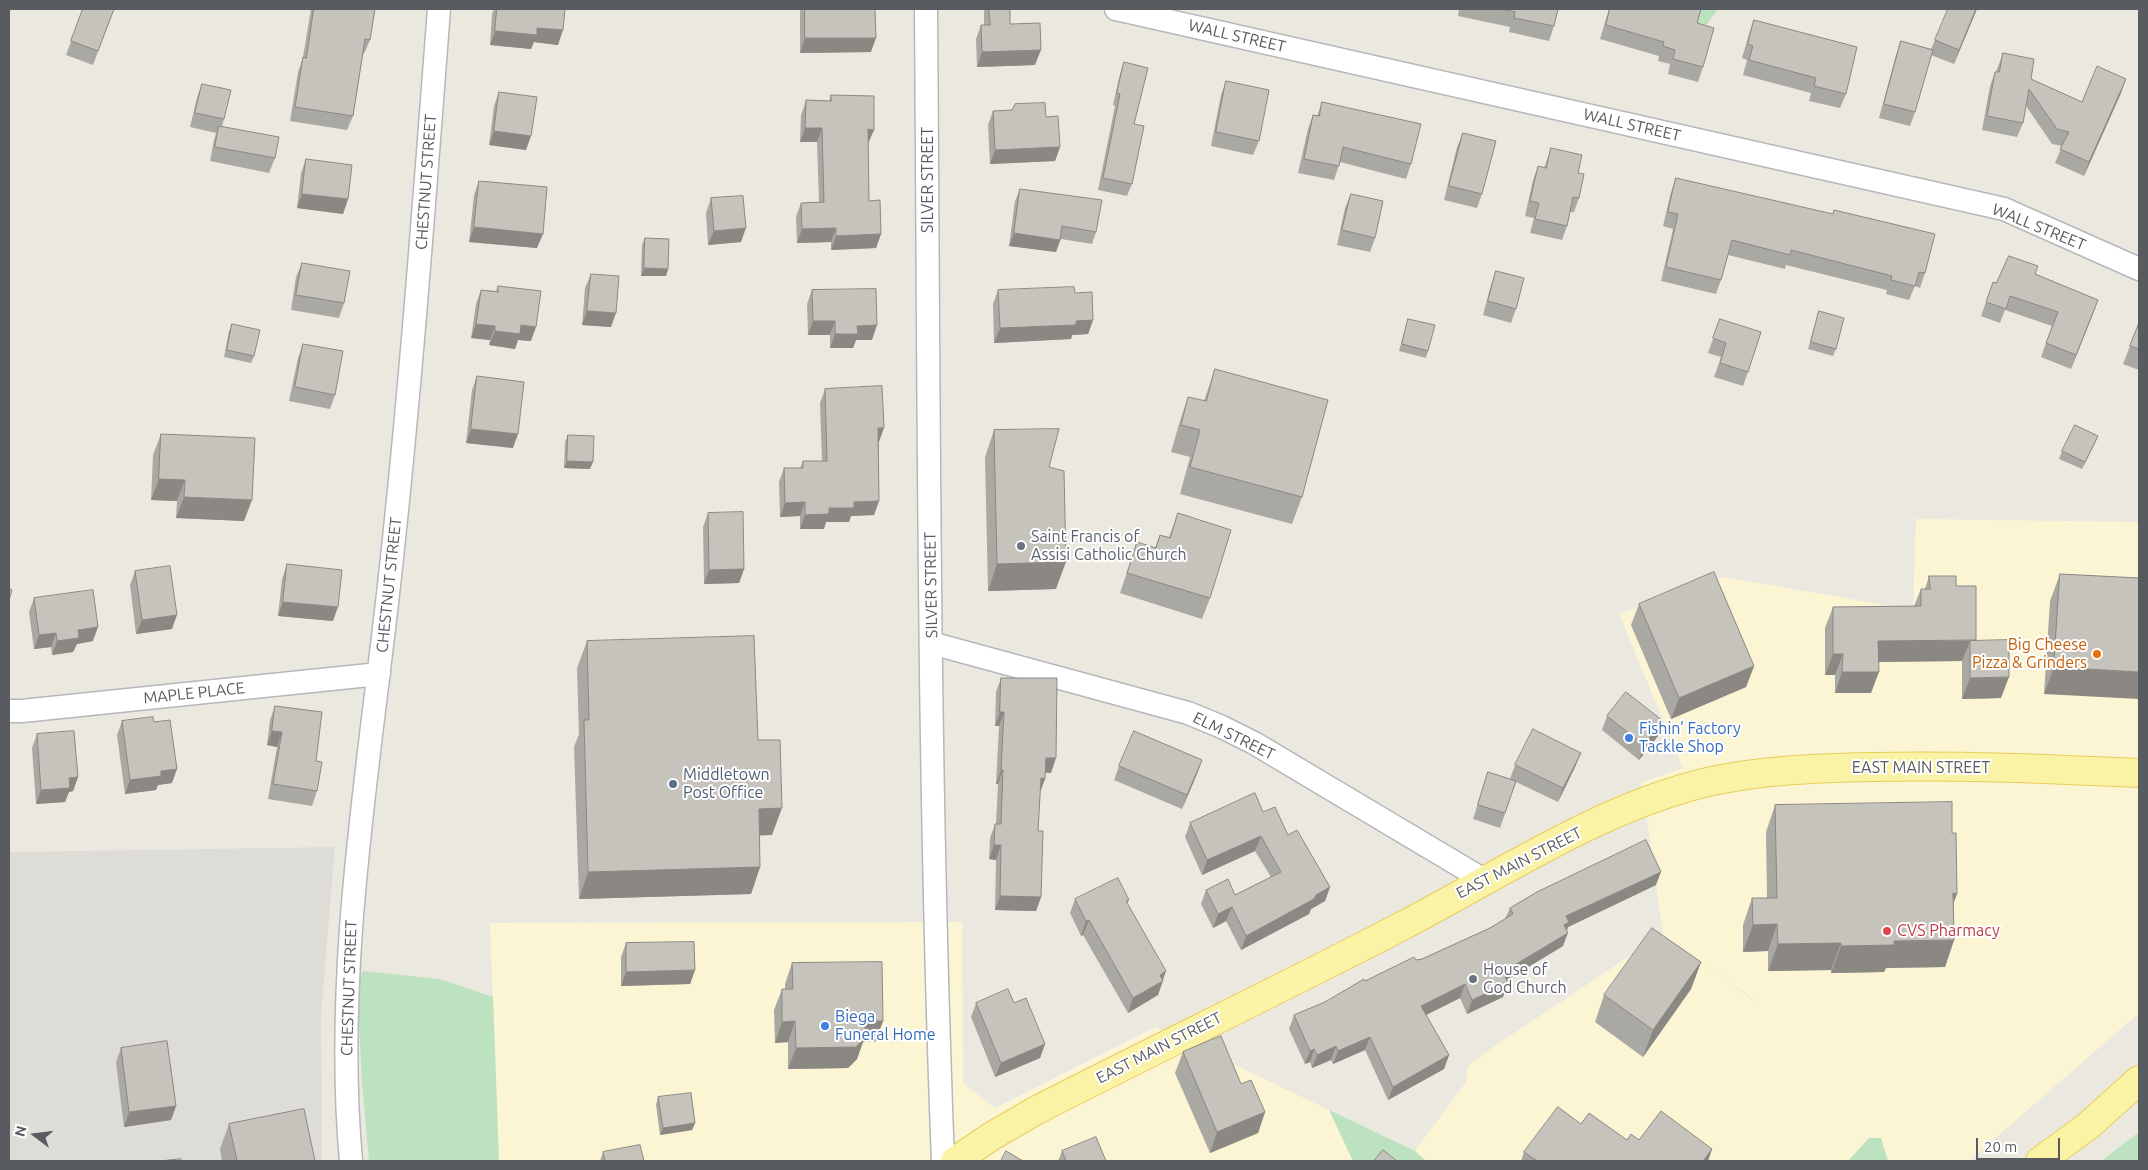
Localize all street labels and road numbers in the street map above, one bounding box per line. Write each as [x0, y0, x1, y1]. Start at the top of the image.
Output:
street label: WALL STREET [1187, 16, 1287, 56]
street label: WALL STREET [1582, 105, 1682, 145]
street label: CHESTNUT STREET [412, 113, 440, 251]
street label: SILVER STREET [918, 127, 938, 233]
street label: WALL STREET [1989, 200, 2089, 254]
street label: CHESTNUT STREET [372, 516, 406, 654]
street label: SILVER STREET [920, 532, 942, 638]
street label: MAPLE PLACE [142, 678, 246, 708]
street label: ELM STREET [1190, 708, 1278, 764]
street label: EAST MAIN STREET [1852, 758, 1990, 778]
street label: EAST MAIN STREET [1453, 823, 1585, 903]
street label: CHESTNUT STREET [337, 920, 361, 1056]
street label: EAST MAIN STREET [1093, 1008, 1225, 1088]

